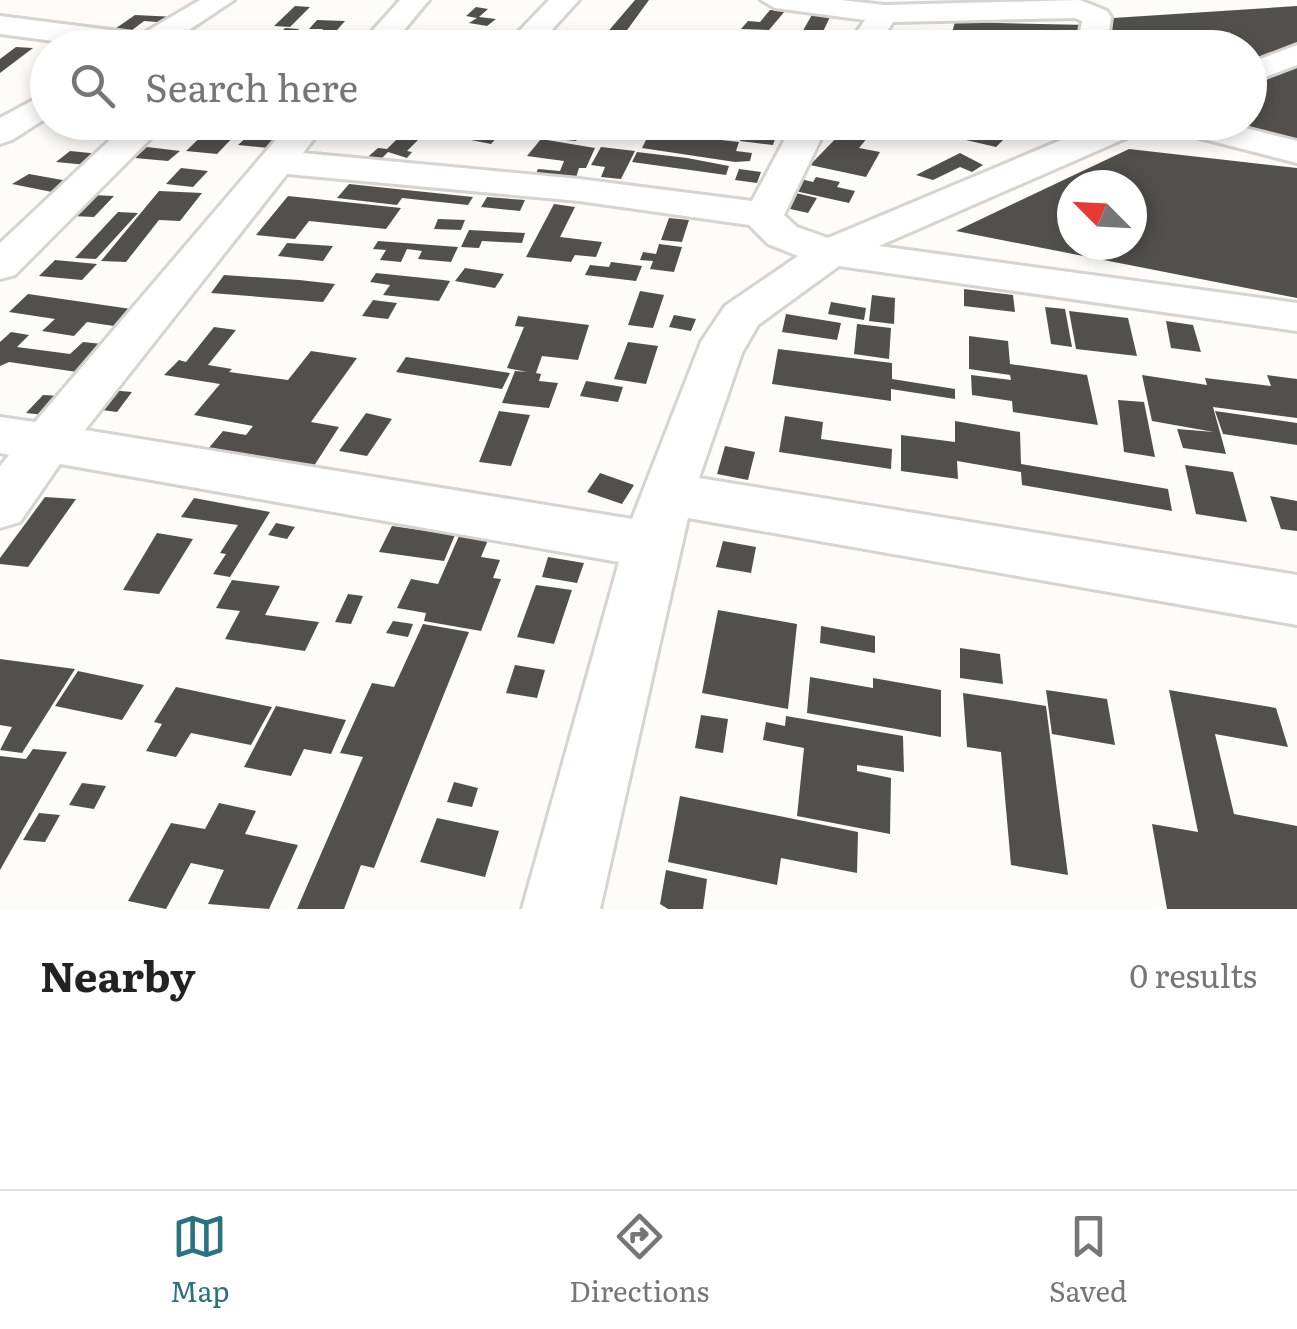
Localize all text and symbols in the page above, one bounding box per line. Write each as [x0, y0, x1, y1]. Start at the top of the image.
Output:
search box [30, 30, 1267, 140]
text: Search here [145, 57, 358, 114]
icon: search [65, 58, 120, 113]
north arrow [1057, 170, 1147, 260]
text: Nearby [40, 943, 196, 1005]
text: 0 results [1129, 950, 1257, 998]
tab: Map [170, 1209, 230, 1311]
tab: Directions [569, 1209, 709, 1311]
tab: Saved [1049, 1209, 1127, 1311]

